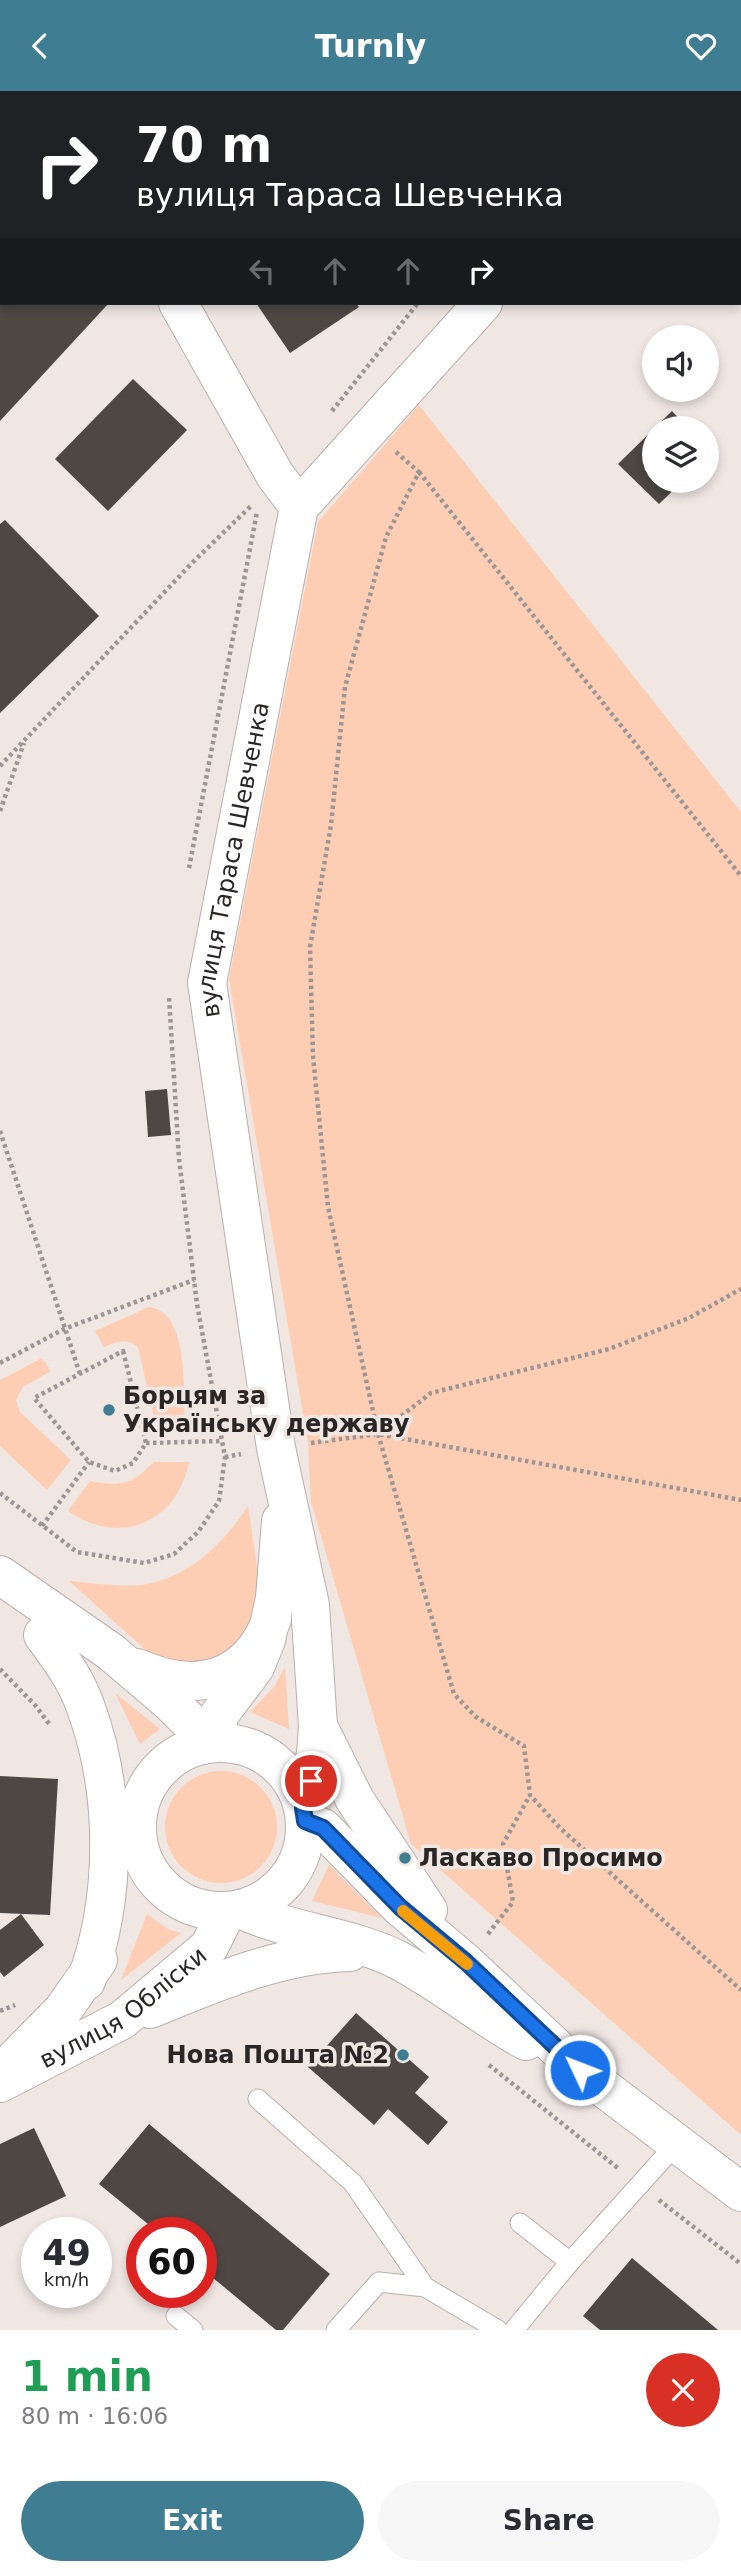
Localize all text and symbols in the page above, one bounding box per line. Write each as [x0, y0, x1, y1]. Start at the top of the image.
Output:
icon: back [21, 27, 59, 65]
text: Turnly [315, 27, 426, 65]
icon: heart [682, 27, 720, 65]
text: 70 m [136, 117, 272, 174]
icon: right [21, 119, 112, 210]
text: вулиця Тараса Шевченка [136, 176, 564, 214]
icon: left [243, 252, 281, 290]
icon: ahead [316, 252, 354, 290]
icon: ahead [389, 252, 427, 290]
icon: right [462, 252, 500, 290]
map controls [642, 325, 719, 493]
button: sound [642, 325, 719, 402]
button: layers [642, 416, 719, 493]
street label: вулиця Тараса Шевченка [192, 700, 275, 1020]
place label: Борцям за Українську державу [123, 1382, 410, 1438]
marker: Борцям за Українську державу [101, 1402, 117, 1418]
pin [281, 1751, 341, 1811]
icon: arrive [292, 1762, 330, 1800]
place label: Ласкаво Просимо [419, 1844, 663, 1872]
marker: Ласкаво Просимо [397, 1850, 413, 1866]
street label: вулиця Обліски [35, 1941, 212, 2074]
position arrow [543, 2033, 617, 2107]
place label: Нова Пошта №2 [167, 2041, 389, 2069]
marker: Нова Пошта №2 [395, 2047, 411, 2063]
speed limit sign: 60 [126, 2217, 217, 2308]
text: 49 [42, 2233, 91, 2273]
text: km/h [44, 2269, 89, 2290]
text: 1 min [21, 2352, 153, 2401]
button: close [646, 2353, 720, 2427]
text: 80 m · 16:06 [21, 2403, 168, 2429]
button: Exit [21, 2481, 364, 2561]
button: Share [378, 2481, 720, 2561]

